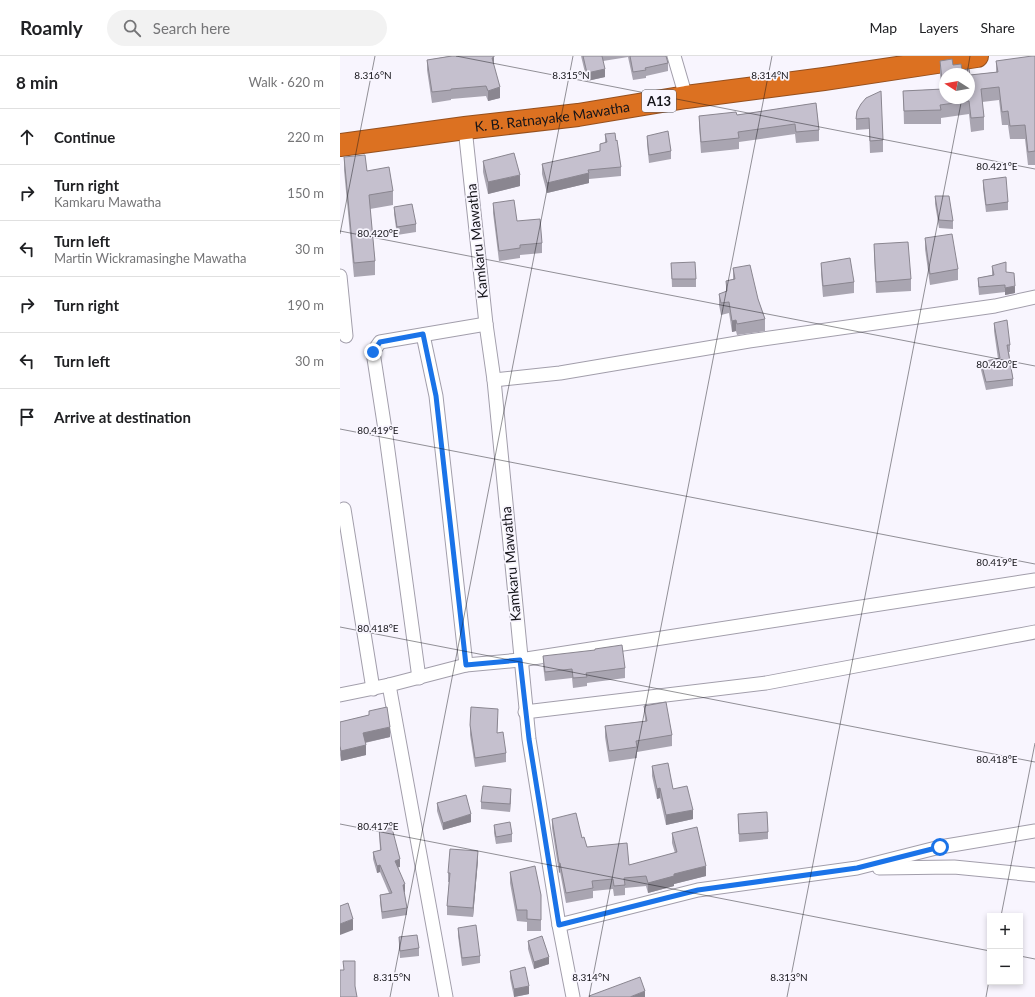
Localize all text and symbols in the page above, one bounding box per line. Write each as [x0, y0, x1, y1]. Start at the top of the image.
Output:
search box [107, 10, 387, 46]
text: Roamly [20, 16, 83, 39]
icon: search [121, 17, 143, 39]
text: Search here [153, 19, 230, 37]
text: Map [869, 19, 897, 36]
text: Layers [919, 19, 959, 36]
text: Share [981, 19, 1015, 36]
north arrow [939, 68, 975, 104]
text: 8.316°N [354, 69, 392, 81]
text: 8.315°N [552, 69, 590, 81]
text: 8.314°N [751, 69, 789, 81]
text: 8 min [16, 72, 58, 93]
text: Walk · 620 m [248, 74, 324, 90]
road number: A13 [642, 90, 676, 112]
street label: K. B. Ratnayake Mawatha [474, 98, 631, 135]
icon: ahead [16, 126, 38, 148]
text: Continue [54, 128, 115, 146]
text: 220 m [287, 129, 324, 145]
text: 80.421°E [976, 160, 1018, 172]
text: Turn right [54, 176, 119, 194]
icon: right [16, 182, 38, 204]
street label: Kamkaru Mawatha [462, 183, 491, 299]
text: 150 m [287, 185, 324, 201]
text: Kamkaru Mawatha [54, 194, 161, 210]
text: 80.420°E [357, 227, 399, 239]
text: Turn left [54, 232, 110, 250]
icon: left [16, 238, 38, 260]
text: 30 m [295, 241, 324, 257]
text: Martin Wickramasinghe Mawatha [54, 250, 246, 266]
icon: right [16, 294, 38, 316]
text: Turn right [54, 296, 119, 314]
text: 190 m [287, 297, 324, 313]
route end [364, 343, 382, 361]
icon: left [16, 350, 38, 372]
text: Turn left [54, 352, 110, 370]
text: 30 m [295, 353, 324, 369]
text: 80.420°E [976, 358, 1018, 370]
icon: arrive [16, 406, 38, 428]
text: Arrive at destination [54, 408, 191, 426]
text: 80.419°E [357, 424, 399, 436]
street label: Kamkaru Mawatha [497, 506, 524, 622]
text: 80.419°E [976, 556, 1018, 568]
text: 80.418°E [357, 622, 399, 634]
text: 80.418°E [976, 753, 1018, 765]
text: 80.417°E [357, 820, 399, 832]
route start [931, 838, 949, 856]
map controls [987, 913, 1023, 985]
button: + [987, 913, 1023, 949]
button: − [987, 949, 1023, 985]
text: 8.315°N [373, 971, 411, 983]
text: 8.314°N [572, 971, 610, 983]
text: 8.313°N [770, 971, 808, 983]

